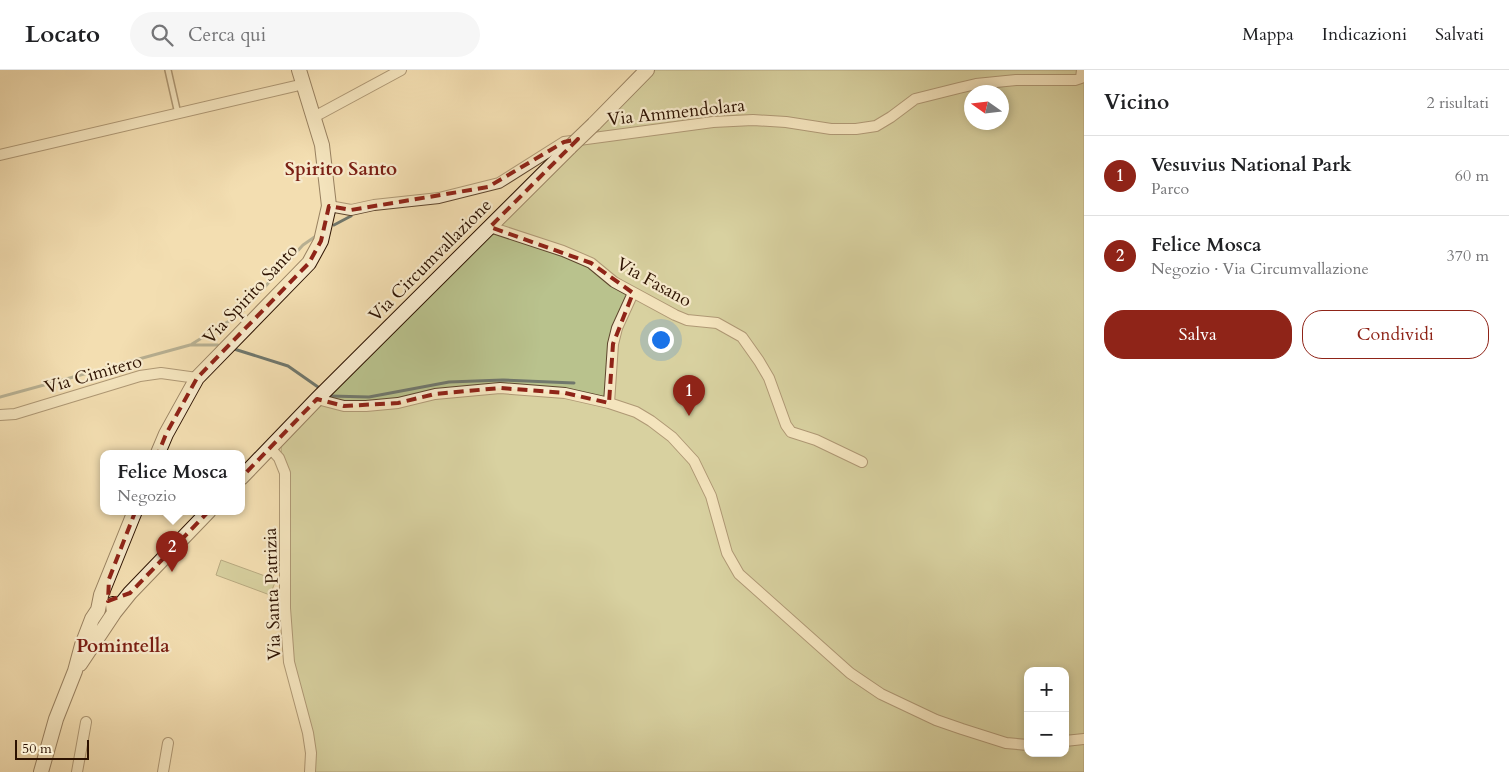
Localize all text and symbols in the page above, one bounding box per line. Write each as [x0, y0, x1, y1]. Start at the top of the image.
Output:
search box [130, 12, 480, 57]
text: Locato [25, 18, 100, 51]
icon: search [148, 21, 176, 49]
text: Cerca qui [188, 22, 266, 48]
text: Mappa [1242, 22, 1294, 47]
text: Indicazioni [1322, 22, 1407, 47]
text: Salvati [1435, 22, 1484, 47]
north arrow [964, 85, 1009, 130]
text: Vicino [1104, 88, 1169, 117]
text: 2 risultati [1426, 92, 1489, 114]
street label: Via Ammendolara [606, 93, 746, 132]
text: Vesuvius National Park [1151, 152, 1352, 178]
district label: Spirito Santo [285, 156, 397, 182]
text: 1 [1116, 165, 1124, 187]
text: 60 m [1455, 165, 1489, 187]
text: Parco [1151, 178, 1189, 200]
street label: Via Circumvallazione [363, 193, 497, 327]
text: Felice Mosca [1151, 232, 1262, 258]
street label: Via Spirito Santo [197, 238, 304, 350]
text: 2 [1116, 245, 1124, 267]
text: 370 m [1447, 245, 1489, 267]
street label: Via Fasano [612, 251, 696, 314]
text: Negozio · Via Circumvallazione [1151, 258, 1369, 280]
button: Salva [1104, 310, 1292, 359]
button: Condividi [1302, 310, 1489, 359]
your location [648, 327, 674, 353]
street label: Via Cimitero [42, 349, 145, 400]
pin: 1 [673, 375, 705, 416]
popup [100, 450, 245, 515]
text: Felice Mosca [117, 459, 228, 485]
text: Negozio [117, 485, 176, 507]
street label: Via Santa Patrizia [258, 527, 287, 661]
pin: 2 [156, 531, 188, 572]
district label: Pomintella [76, 633, 170, 659]
map controls [1024, 667, 1069, 757]
button: + [1024, 667, 1069, 712]
button: − [1024, 712, 1069, 757]
scale bar [15, 737, 89, 760]
text: 50 m [22, 739, 52, 758]

